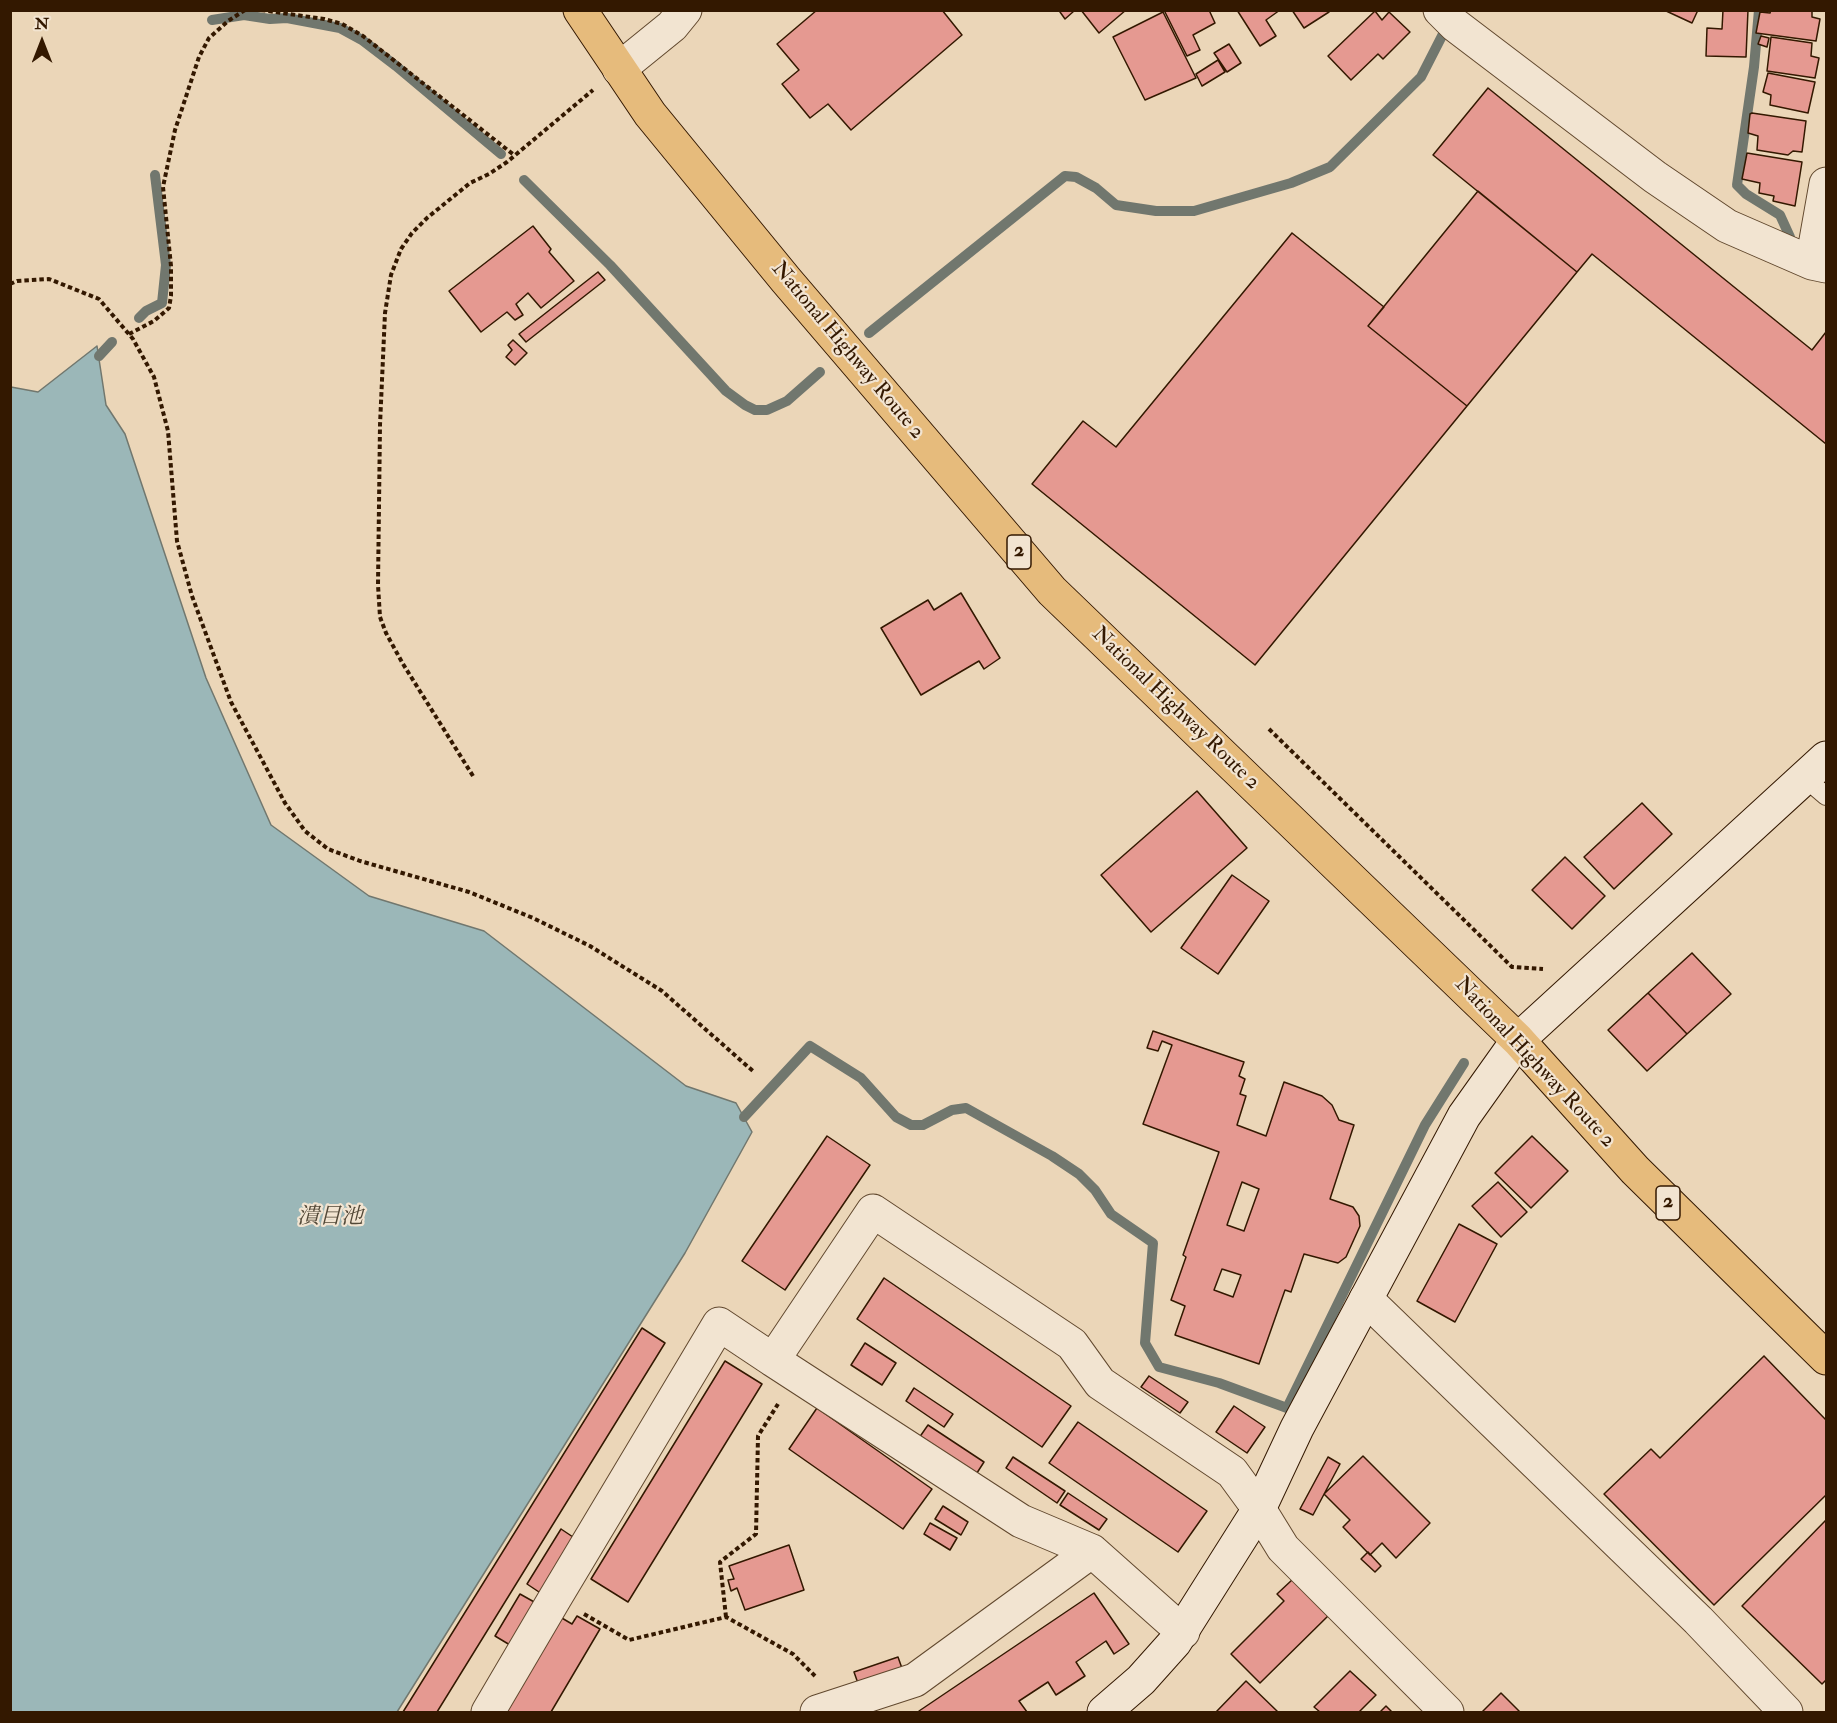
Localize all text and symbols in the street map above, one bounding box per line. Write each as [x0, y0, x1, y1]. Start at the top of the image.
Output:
north arrow [12, 12, 72, 72]
text: N [35, 14, 49, 34]
street label: National Highway Route 2 [765, 257, 929, 445]
road number: 2 [1007, 535, 1031, 569]
street label: National Highway Route 2 [1086, 622, 1264, 796]
street label: National Highway Route 2 [1448, 973, 1620, 1153]
road number: 2 [1656, 1186, 1680, 1220]
water label: 潰目池 [297, 1205, 363, 1231]

